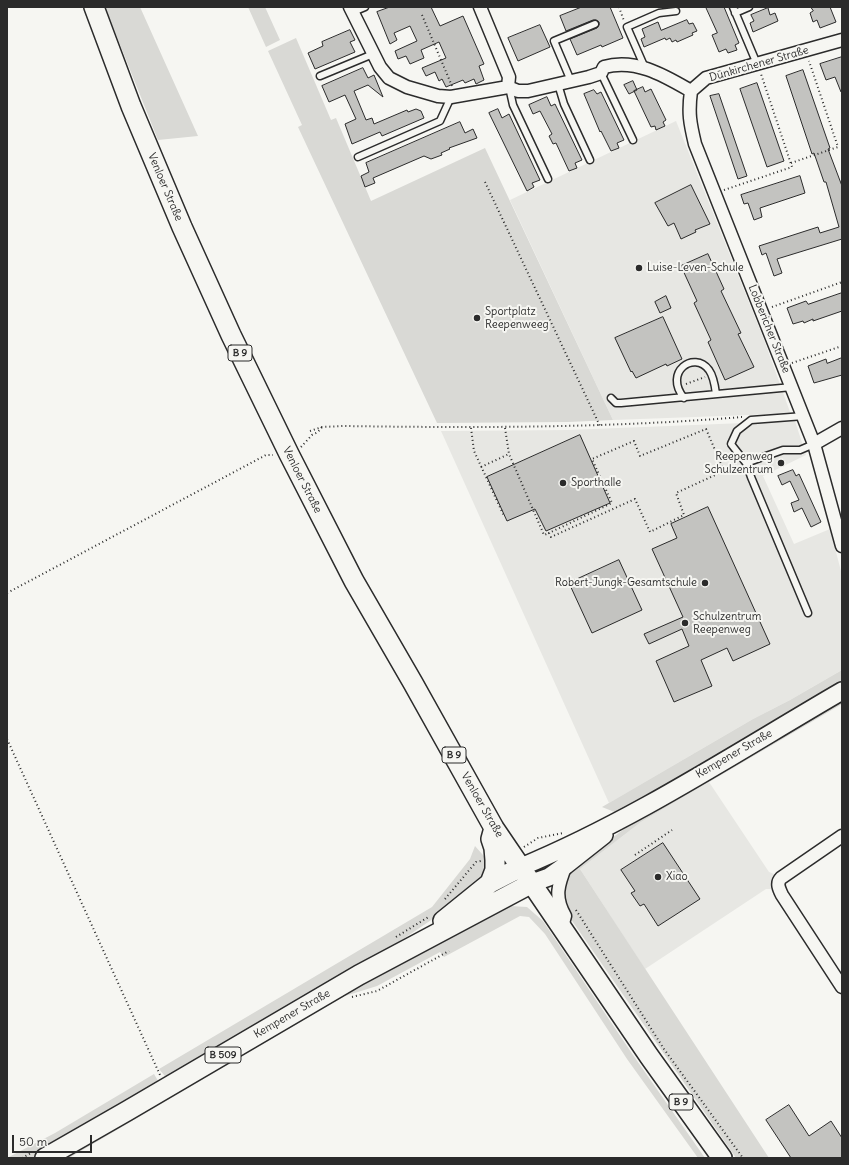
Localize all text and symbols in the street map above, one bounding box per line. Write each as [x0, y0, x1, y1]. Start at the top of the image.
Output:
street label: Dünkirchener Straße [708, 44, 810, 84]
street label: Venloer Straße [145, 151, 185, 223]
place label: Luise-Leven-Schule [647, 261, 744, 275]
marker: Luise-Leven-Schule [634, 263, 644, 273]
street label: Lobbericher Straße [745, 283, 793, 375]
place label: Sportplatz Reepenweeg [485, 305, 549, 331]
marker: Sportplatz Reepenweeg [472, 313, 482, 323]
road number: B 9 [228, 345, 252, 361]
street label: Venloer Straße [280, 445, 324, 515]
place label: Reepenweg Schulzentrum [705, 450, 773, 476]
marker: Reepenweg Schulzentrum [776, 458, 786, 468]
place label: Sporthalle [571, 476, 621, 490]
marker: Sporthalle [558, 478, 568, 488]
place label: Robert-Jungk-Gesamtschule [555, 576, 697, 590]
marker: Robert-Jungk-Gesamtschule [700, 578, 710, 588]
place label: Schulzentrum Reepenweg [693, 610, 761, 636]
marker: Schulzentrum Reepenweg [680, 618, 690, 628]
street label: Kempener Straße [694, 727, 774, 781]
road number: B 9 [442, 747, 466, 763]
street label: Venloer Straße [458, 770, 506, 840]
place label: Xiao [666, 870, 688, 884]
marker: Xiao [653, 872, 663, 882]
street label: Kempener Straße [252, 987, 332, 1041]
road number: B 509 [205, 1047, 241, 1063]
road number: B 9 [669, 1094, 693, 1110]
scale bar [14, 1127, 94, 1153]
text: 50 m [19, 1134, 47, 1149]

